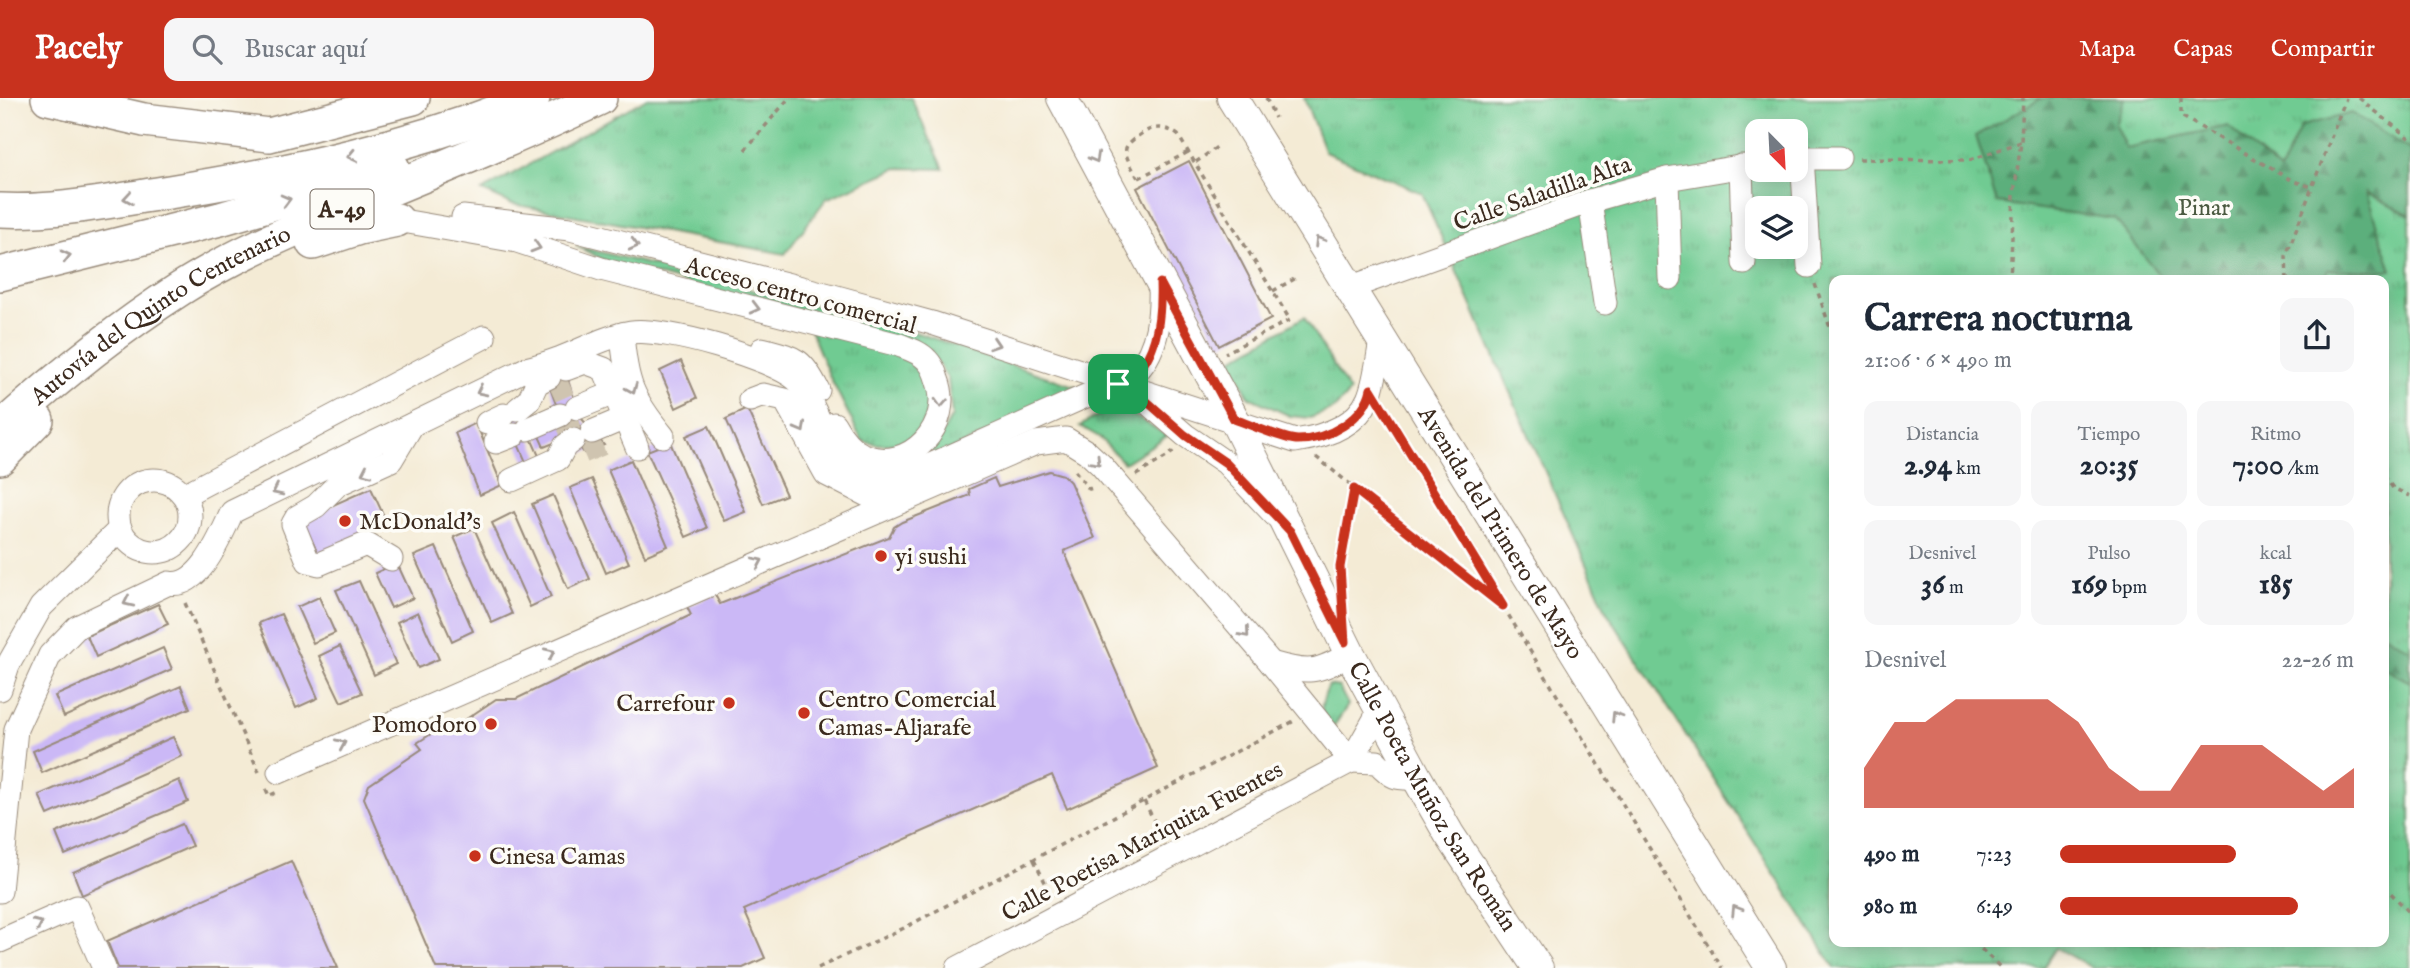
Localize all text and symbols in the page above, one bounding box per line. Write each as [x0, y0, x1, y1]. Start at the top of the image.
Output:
search box [164, 18, 654, 81]
text: Pacely [35, 28, 122, 70]
icon: search [188, 30, 226, 68]
text: Buscar aquí [244, 33, 366, 66]
text: Mapa [2079, 34, 2135, 65]
text: Capas [2173, 34, 2233, 65]
text: Compartir [2271, 34, 2375, 65]
north arrow [1745, 119, 1808, 182]
map controls [1745, 119, 1808, 259]
one-way arrow [346, 148, 358, 163]
street label: Calle Saladilla Alta [1450, 149, 1636, 239]
one-way arrow [1087, 151, 1100, 163]
one-way arrow [122, 190, 134, 205]
road number: A-49 [310, 190, 374, 228]
park label: Pinar [2178, 193, 2230, 224]
one-way arrow [280, 194, 292, 209]
button: layers [1745, 196, 1808, 259]
street label: Autovía del Quinto Centenario [24, 219, 296, 413]
one-way arrow [1315, 235, 1328, 248]
one-way arrow [628, 237, 640, 251]
one-way arrow [530, 238, 542, 253]
one-way arrow [60, 250, 72, 264]
street label: Acceso centro comercial [680, 250, 920, 342]
text: Carrera nocturna [1864, 296, 2132, 344]
button: share [2280, 298, 2354, 372]
one-way arrow [749, 300, 761, 314]
one-way arrow [989, 336, 1001, 350]
text: 21:06 · 6 × 490 m [1864, 346, 2012, 375]
pin [1088, 354, 1148, 414]
icon: arrive [1099, 365, 1137, 403]
one-way arrow [624, 382, 638, 394]
one-way arrow [476, 383, 488, 397]
one-way arrow [934, 398, 949, 409]
street label: Avenida del Primero de Mayo [1409, 400, 1590, 666]
one-way arrow [793, 421, 806, 433]
text: Distancia [1906, 423, 1979, 447]
text: Tiempo [2078, 423, 2140, 447]
text: Ritmo [2250, 423, 2301, 447]
text: 2.94 [1904, 447, 1952, 485]
text: 20:35 [2080, 447, 2138, 485]
text: 7:00 [2232, 447, 2284, 485]
one-way arrow [1088, 453, 1101, 466]
text: km [1952, 457, 1981, 481]
text: /km [2284, 457, 2319, 481]
one-way arrow [361, 463, 373, 477]
one-way arrow [272, 483, 284, 497]
place label: McDonald's [359, 507, 481, 538]
marker: McDonald's [337, 513, 353, 529]
place label: yi sushi [894, 542, 967, 573]
text: Desnivel [1908, 542, 1976, 566]
text: Pulso [2088, 542, 2130, 566]
text: kcal [2260, 542, 2292, 566]
marker: yi sushi [873, 548, 889, 564]
one-way arrow [751, 557, 763, 571]
text: 36 [1921, 566, 1945, 604]
text: 169 [2071, 566, 2108, 604]
text: 185 [2259, 566, 2293, 604]
text: m [1945, 576, 1964, 600]
text: bpm [2108, 576, 2147, 600]
one-way arrow [123, 594, 135, 608]
one-way arrow [1237, 625, 1249, 638]
text: Desnivel [1864, 646, 1946, 675]
text: 22–26 m [2281, 646, 2354, 675]
one-way arrow [543, 648, 555, 662]
street label: Calle Poeta Muñoz San Román [1340, 657, 1524, 938]
place label: Centro Comercial Camas-Aljarafe [818, 685, 997, 744]
place label: Carrefour [616, 689, 715, 720]
marker: Carrefour [721, 695, 737, 711]
marker: Centro Comercial Camas-Aljarafe [796, 705, 812, 721]
place label: Pomodoro [372, 710, 477, 741]
one-way arrow [1611, 711, 1624, 724]
marker: Pomodoro [483, 716, 499, 732]
one-way arrow [334, 739, 346, 753]
street label: Calle Poetisa Mariquita Fuentes [997, 755, 1289, 930]
text: 490 m [1864, 840, 1919, 869]
text: 7:23 [1976, 840, 2012, 869]
place label: Cinesa Camas [489, 842, 625, 873]
marker: Cinesa Camas [467, 848, 483, 864]
text: 980 m [1864, 892, 1917, 921]
text: 6:49 [1976, 892, 2013, 921]
one-way arrow [1731, 905, 1744, 918]
one-way arrow [31, 918, 44, 932]

